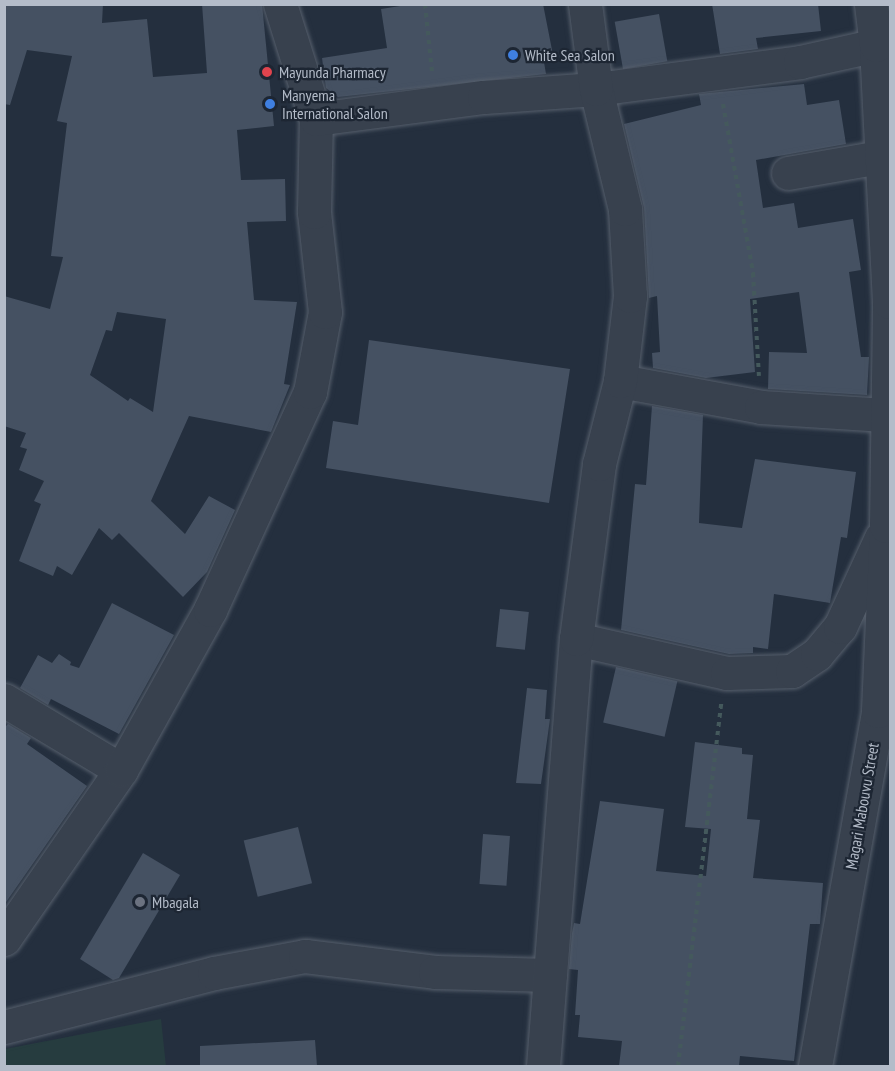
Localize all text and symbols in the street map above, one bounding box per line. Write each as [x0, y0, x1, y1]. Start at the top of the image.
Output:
place label: White Sea Salon [525, 45, 615, 65]
marker: White Sea Salon [506, 48, 520, 62]
place label: Mayunda Pharmacy [279, 62, 386, 82]
marker: Mayunda Pharmacy [260, 65, 274, 79]
place label: Manyema International Salon [282, 85, 388, 123]
marker: Manyema International Salon [263, 97, 277, 111]
street label: Magari Mabouvu Street [841, 741, 883, 871]
place label: Mbagala [152, 892, 199, 912]
marker: Mbagala [133, 895, 147, 909]

